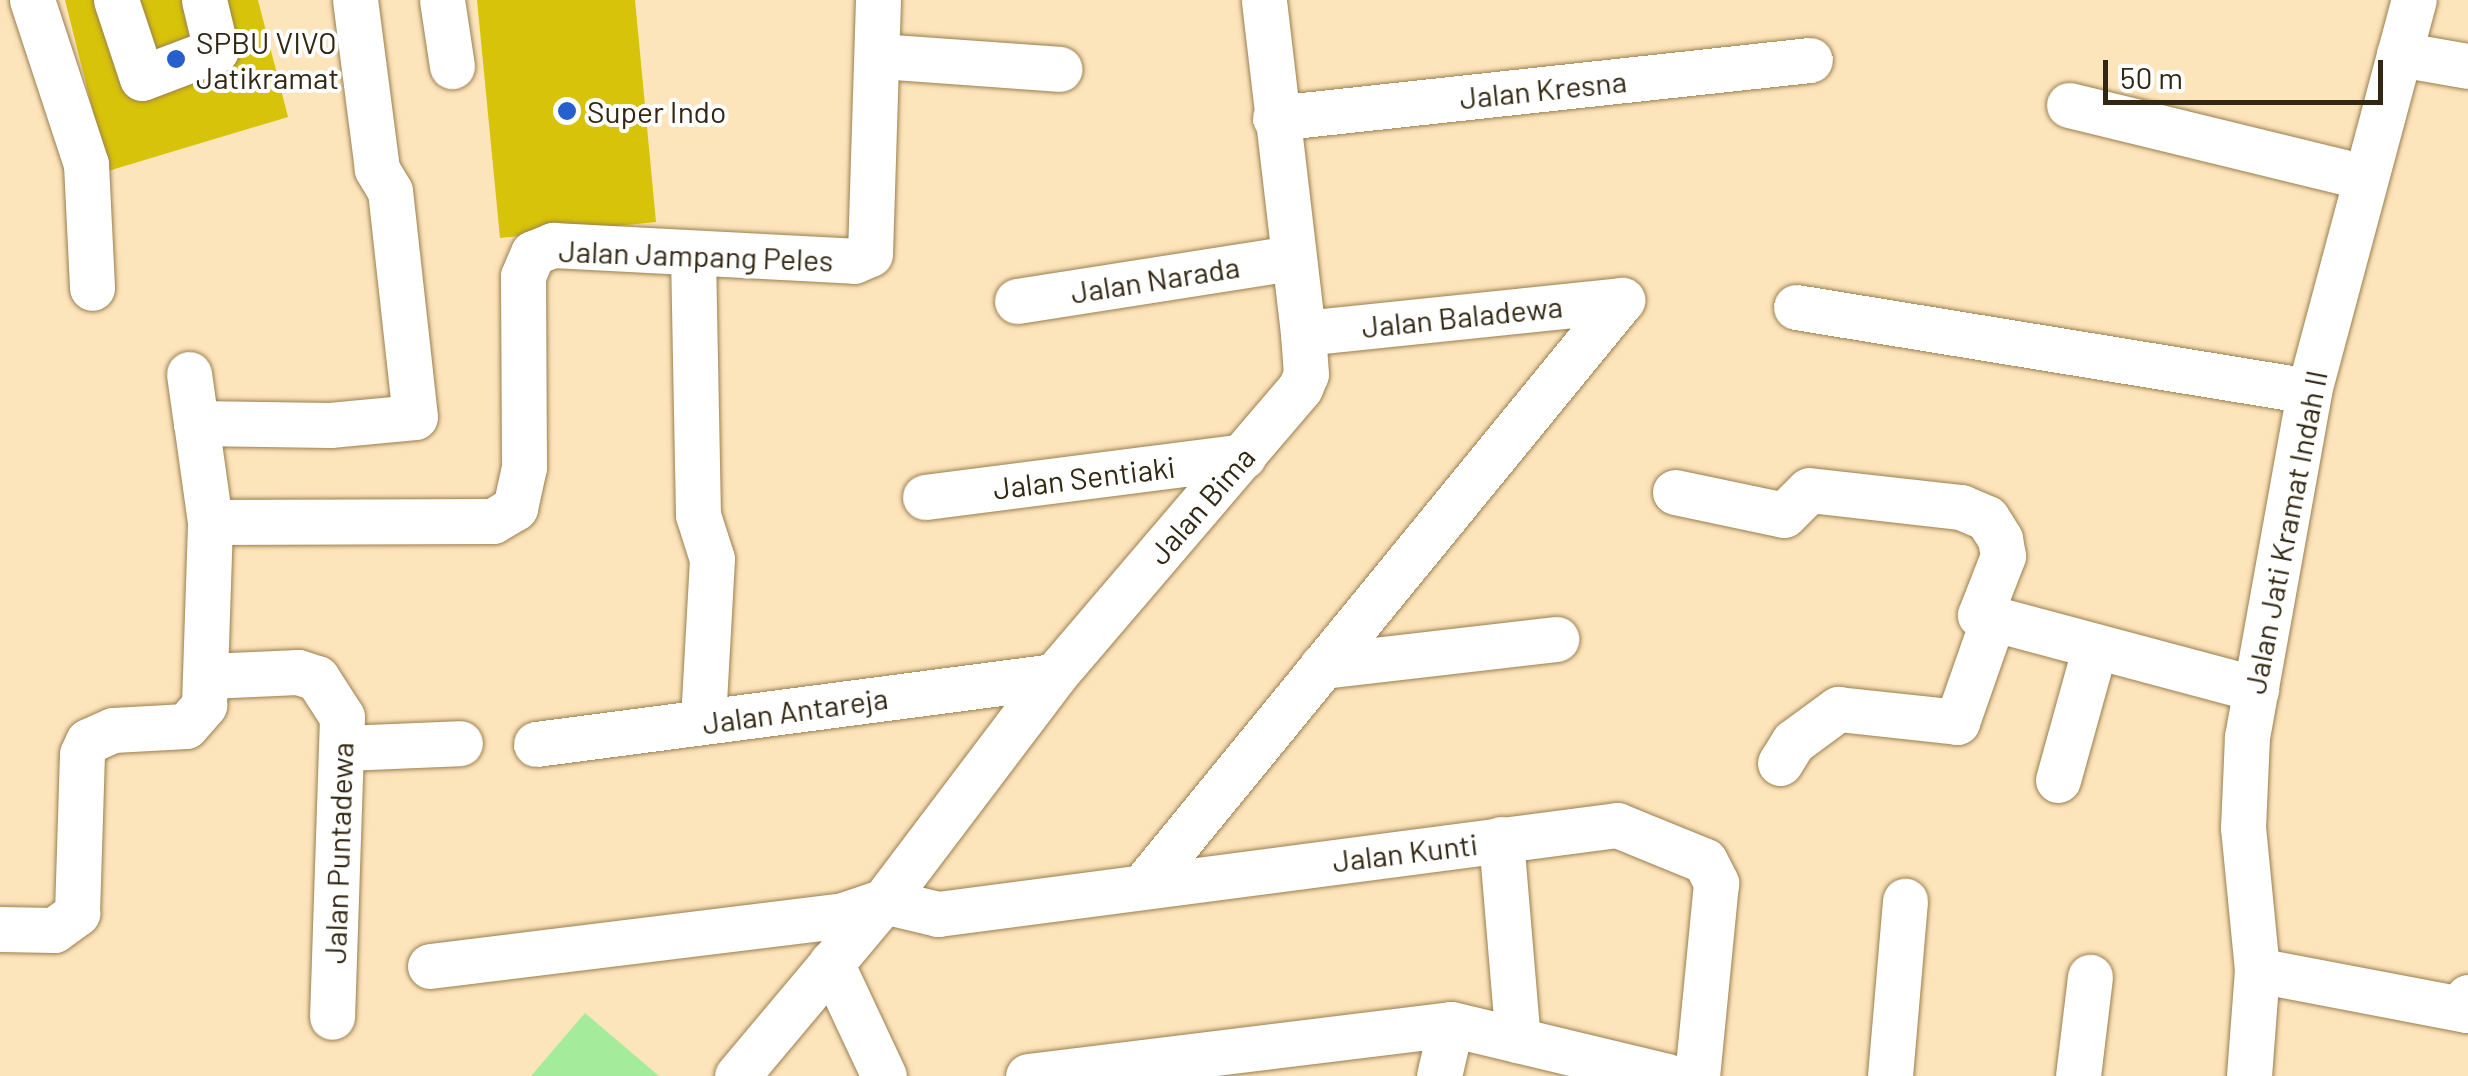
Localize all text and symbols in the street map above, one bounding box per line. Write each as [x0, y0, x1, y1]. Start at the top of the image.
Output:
place label: SPBU VIVO Jatikramat [196, 24, 339, 94]
scale bar [2108, 40, 2388, 102]
marker: SPBU VIVO Jatikramat [165, 48, 187, 70]
text: 50 m [2120, 59, 2183, 95]
street label: Jalan Kresna [1458, 62, 1628, 116]
place label: Super Indo [587, 93, 726, 129]
marker: Super Indo [556, 100, 578, 122]
street label: Jalan Jampang Peles [558, 232, 834, 278]
street label: Jalan Narada [1068, 248, 1242, 310]
street label: Jalan Baladewa [1360, 288, 1564, 344]
street label: Jalan Jati Kramat Indah II [2236, 367, 2334, 697]
street label: Jalan Bima [1140, 439, 1262, 571]
street label: Jalan Sentiaki [991, 448, 1177, 506]
street label: Jalan Antareja [700, 679, 890, 741]
street label: Jalan Puntadewa [316, 741, 360, 965]
street label: Jalan Kunti [1330, 825, 1480, 879]

